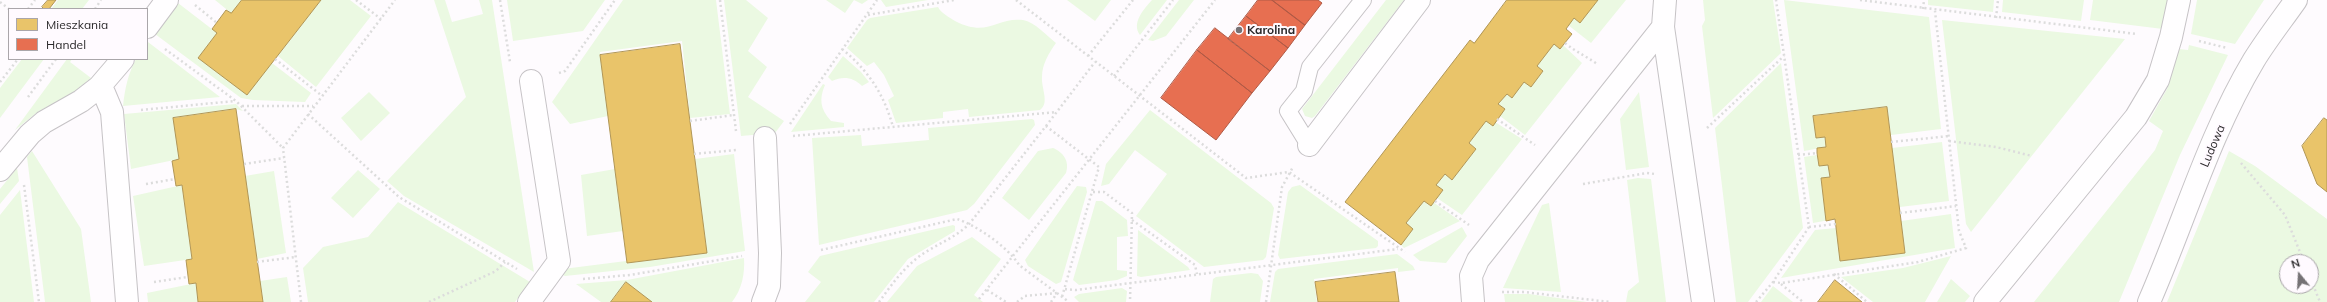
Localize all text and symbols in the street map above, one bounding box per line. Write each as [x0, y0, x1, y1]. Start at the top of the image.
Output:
legend [8, 8, 148, 60]
text: Mieszkania [46, 17, 108, 32]
place label: Karolina [1247, 23, 1295, 37]
marker: Karolina [1234, 25, 1244, 35]
text: Handel [46, 37, 86, 52]
street label: Ludowa [2198, 123, 2228, 169]
north arrow [2279, 254, 2319, 294]
text: N [2289, 256, 2302, 271]

